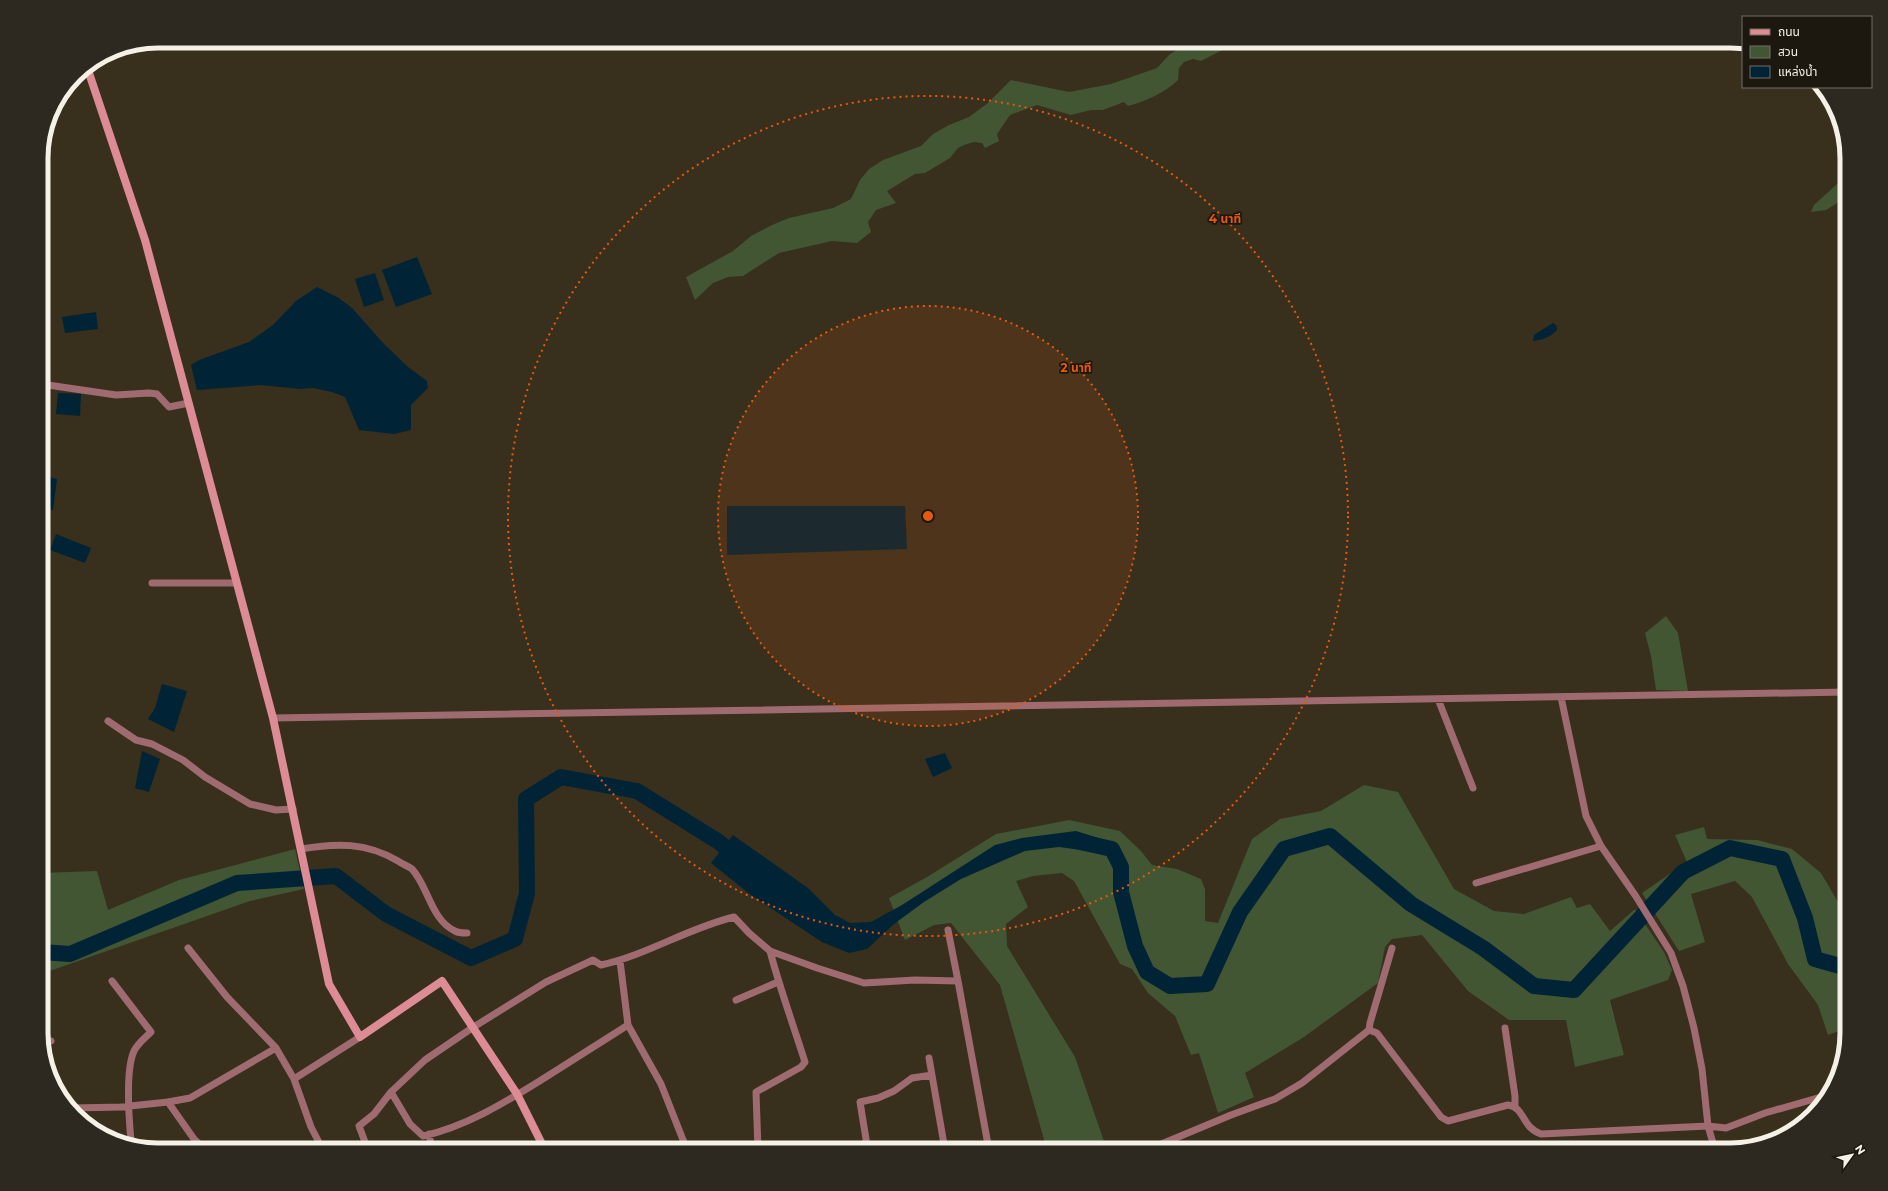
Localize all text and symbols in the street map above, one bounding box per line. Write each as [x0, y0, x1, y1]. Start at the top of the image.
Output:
legend [1742, 16, 1872, 88]
text: ถนน [1778, 24, 1800, 39]
text: สวน [1778, 44, 1798, 59]
text: แหล่งน้ำ [1778, 63, 1817, 79]
text: 4 นาที [1209, 211, 1241, 226]
text: 2 นาที [1060, 360, 1092, 375]
centre of rings [921, 509, 935, 523]
north arrow [1832, 1135, 1872, 1175]
text: N [1852, 1142, 1869, 1157]

